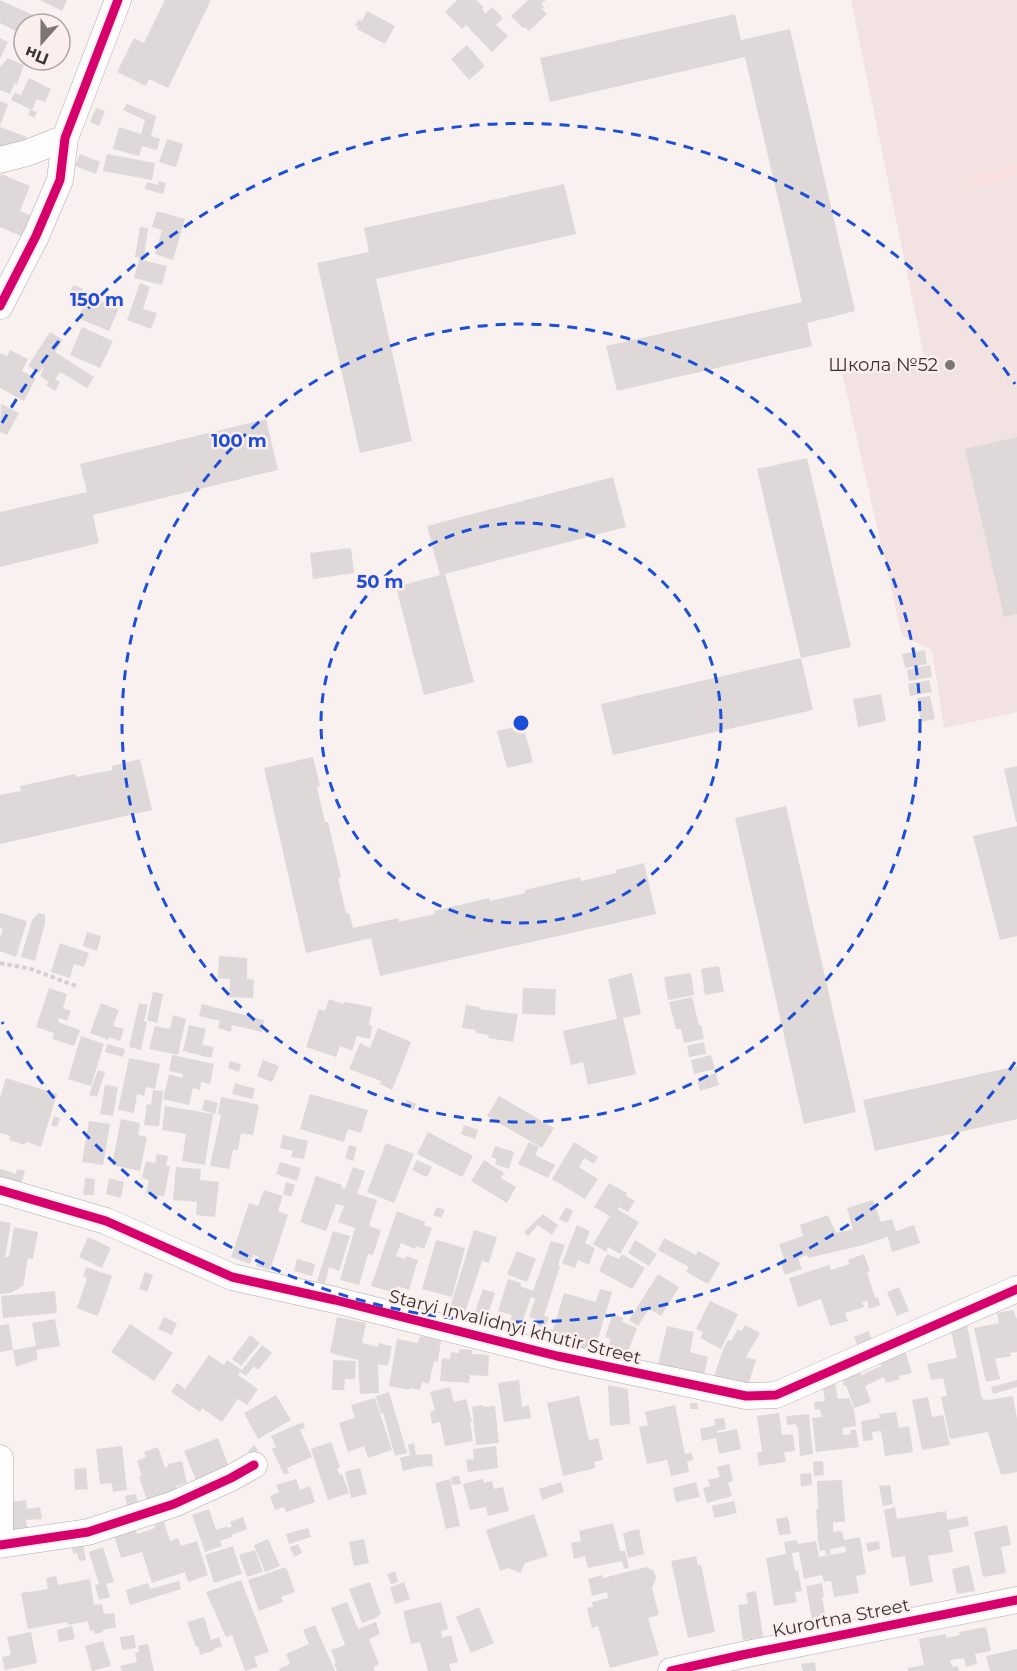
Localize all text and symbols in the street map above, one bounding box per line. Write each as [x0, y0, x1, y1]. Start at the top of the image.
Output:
north arrow [12, 12, 72, 72]
text: Пн [22, 42, 51, 69]
text: 150 m [70, 289, 124, 311]
place label: Школа №52 [828, 354, 938, 376]
marker: Школа №52 [943, 358, 957, 372]
text: 100 m [211, 430, 267, 452]
text: 50 m [357, 571, 403, 593]
centre of rings [511, 713, 531, 733]
street label: Staryi Invalidnyi khutir Street [387, 1285, 643, 1369]
street label: Kurortna Street [770, 1594, 912, 1642]

